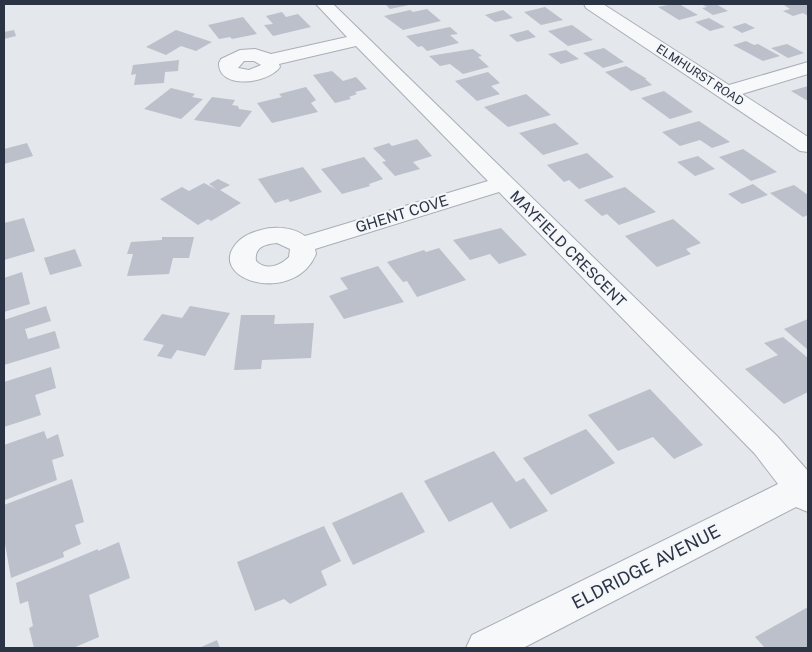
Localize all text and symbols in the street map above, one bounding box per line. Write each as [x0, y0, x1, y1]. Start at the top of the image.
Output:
street label: ELMHURST ROAD [654, 41, 746, 109]
street label: MAYFIELD CRESCENT [507, 187, 630, 310]
street label: GHENT COVE [353, 191, 450, 236]
street label: ELDRIDGE AVENUE [568, 520, 724, 613]

